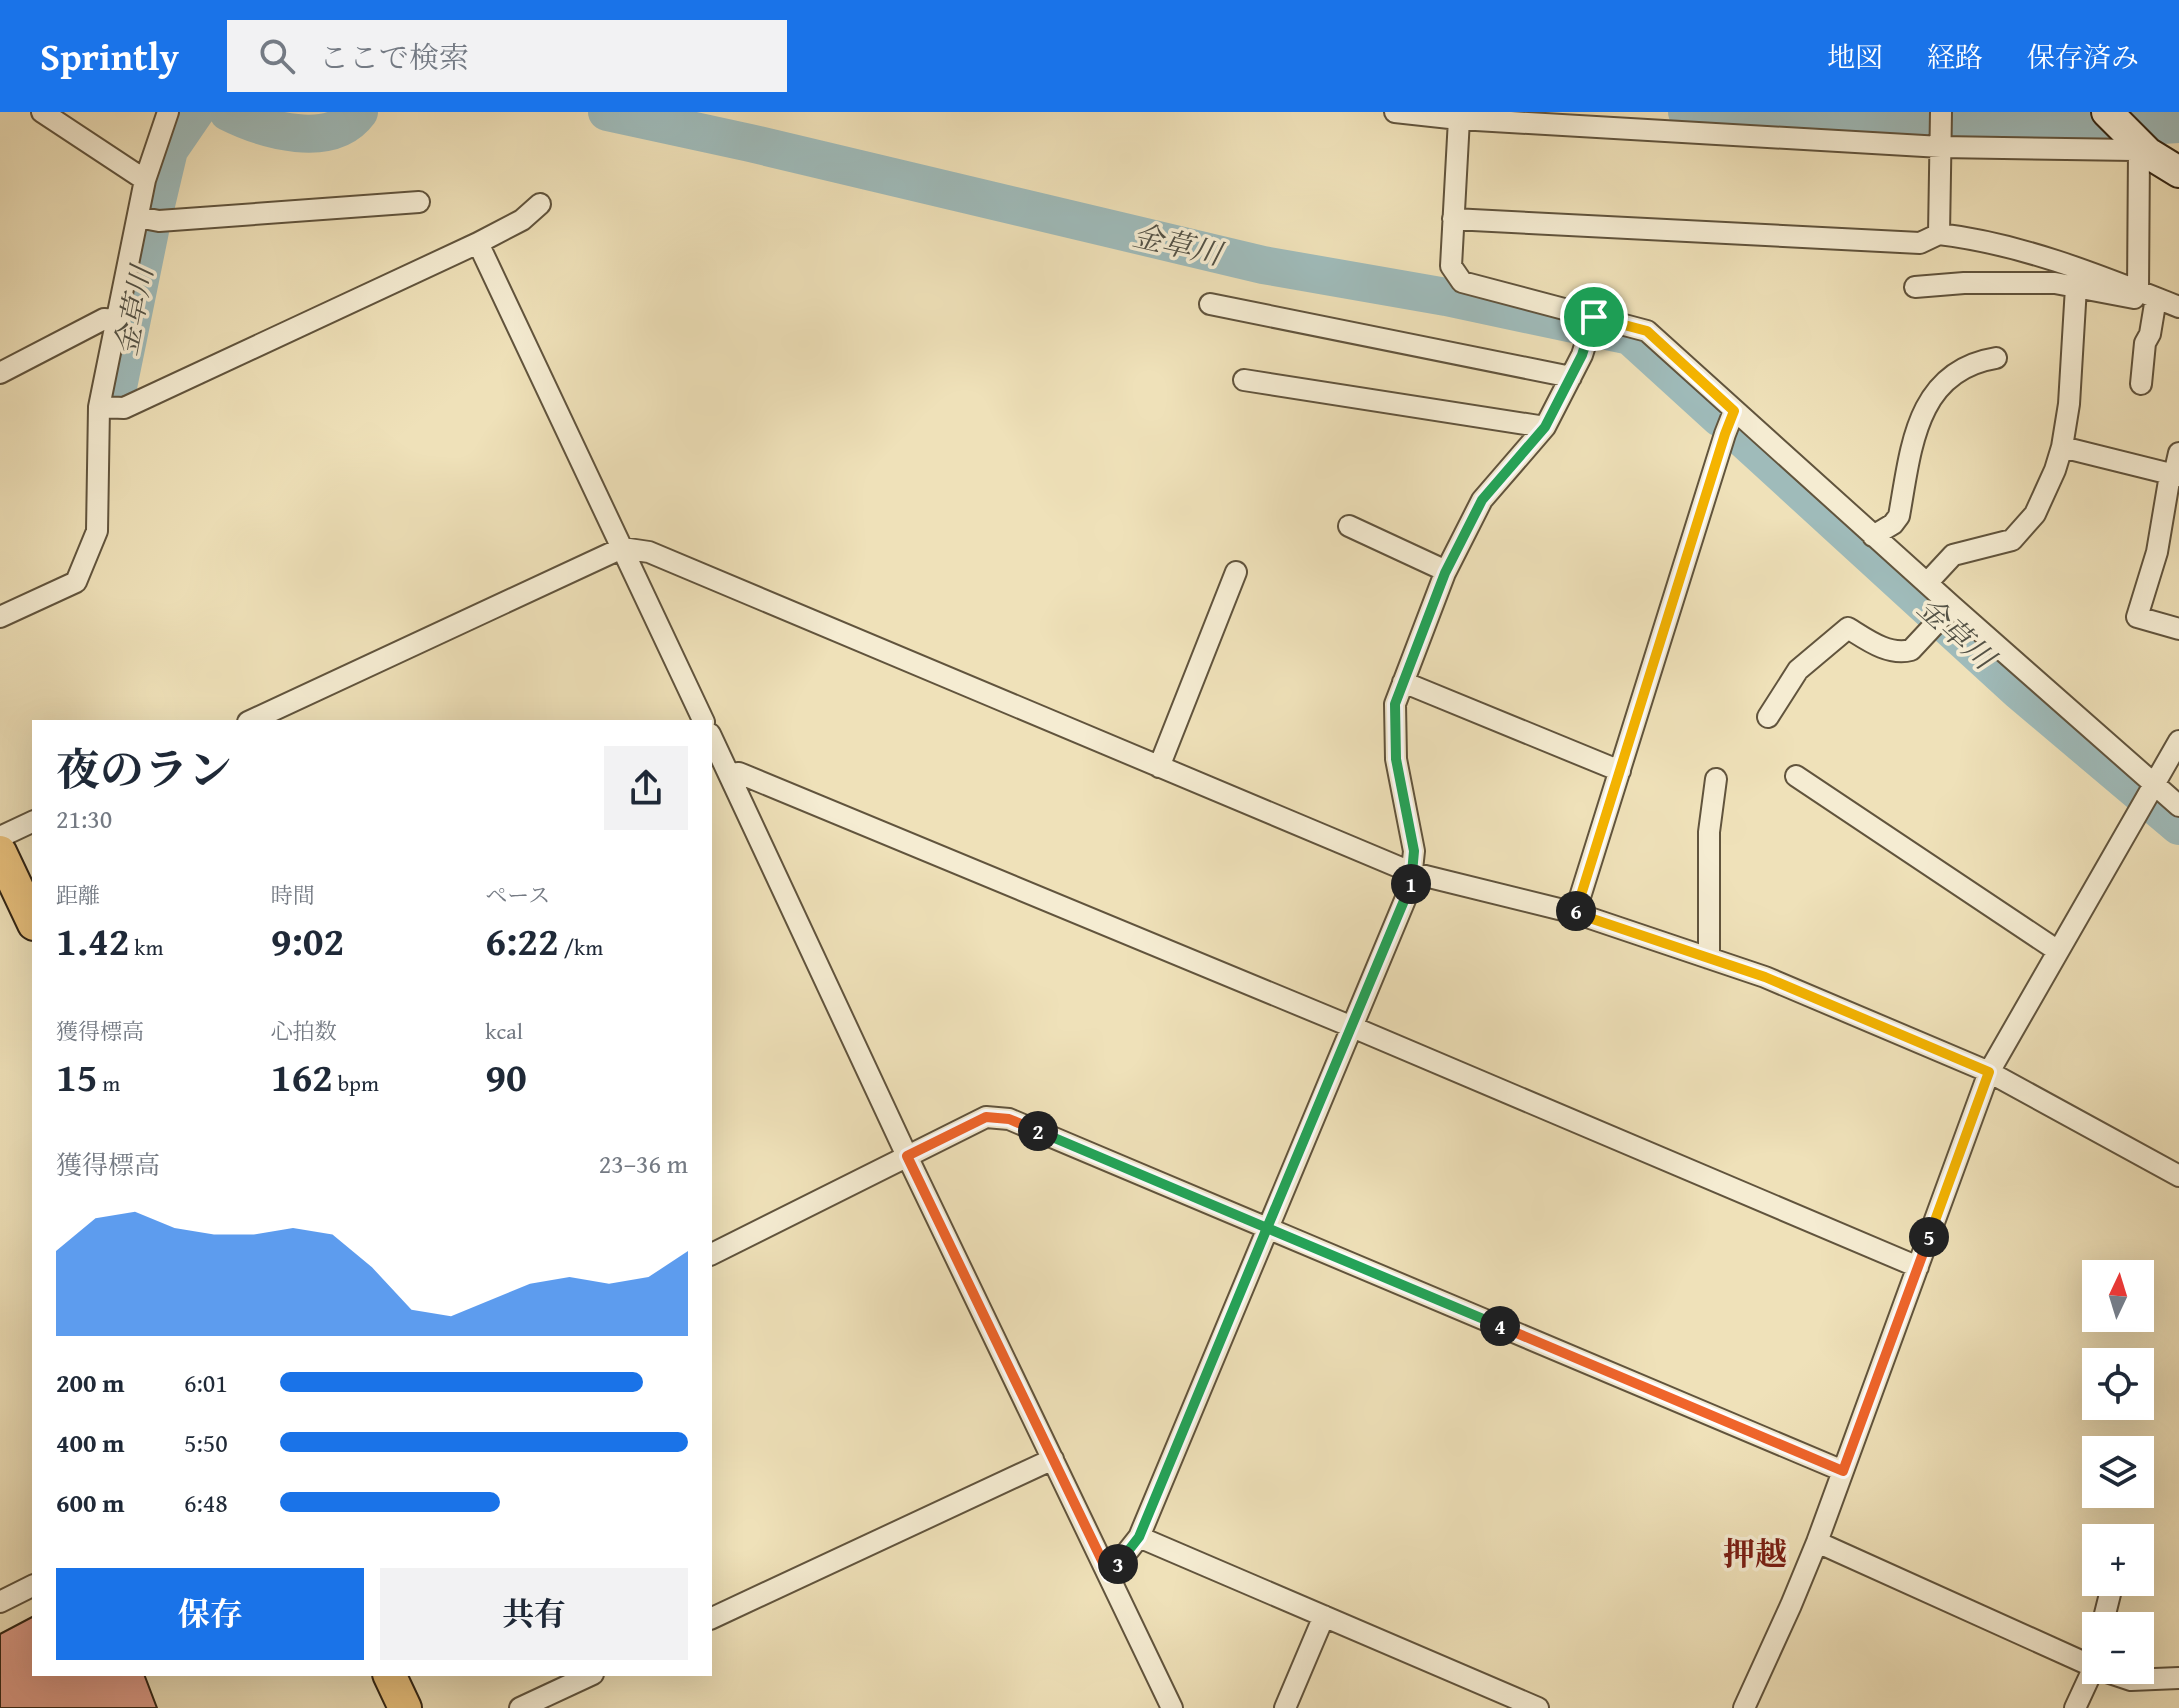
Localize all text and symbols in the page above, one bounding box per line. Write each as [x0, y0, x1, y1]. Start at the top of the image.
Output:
search box [227, 20, 787, 92]
text: Sprintly [40, 28, 179, 84]
icon: search [255, 34, 299, 78]
text: ここで検索 [319, 35, 469, 79]
text: 地図 [1827, 36, 1883, 77]
text: 経路 [1927, 36, 1983, 77]
text: 保存済み [2027, 36, 2139, 77]
water label: 金草川 [1128, 212, 1229, 276]
water label: 金草川 [103, 259, 164, 359]
pin [1560, 283, 1628, 351]
icon: arrive [1572, 295, 1616, 339]
water label: 金草川 [1909, 586, 2007, 681]
text: 夜のラン [56, 737, 232, 801]
button: share [604, 746, 688, 830]
text: 21:30 [56, 799, 112, 838]
pin: 1 [1391, 864, 1431, 904]
text: 1 [1405, 868, 1417, 900]
text: 距離 [56, 879, 100, 911]
text: 時間 [271, 879, 315, 911]
text: ペース [485, 879, 550, 911]
pin: 6 [1556, 891, 1596, 931]
text: 6 [1570, 895, 1582, 927]
text: 1.42 [56, 911, 129, 970]
text: 9:02 [271, 911, 344, 970]
text: 6:22 [485, 911, 559, 970]
text: km [129, 931, 163, 963]
text: /km [559, 931, 603, 963]
text: 獲得標高 [56, 1015, 144, 1047]
text: 心拍数 [271, 1015, 337, 1047]
text: kcal [485, 1015, 523, 1047]
text: 15 [56, 1047, 97, 1106]
text: 162 [271, 1047, 333, 1106]
text: 90 [485, 1047, 527, 1106]
text: m [97, 1067, 120, 1099]
text: bpm [333, 1067, 379, 1099]
pin: 2 [1018, 1111, 1058, 1151]
text: 2 [1032, 1115, 1044, 1147]
text: 23–36 m [599, 1144, 688, 1183]
text: 獲得標高 [56, 1145, 160, 1184]
pin: 5 [1909, 1217, 1949, 1257]
text: 5 [1923, 1221, 1935, 1253]
north arrow [2082, 1260, 2154, 1332]
map controls [2082, 1260, 2154, 1684]
pin: 4 [1480, 1306, 1520, 1346]
text: 4 [1494, 1310, 1506, 1342]
button: locate [2082, 1348, 2154, 1420]
text: 200 m [56, 1363, 124, 1402]
text: 6:01 [184, 1363, 228, 1402]
text: 400 m [56, 1423, 124, 1462]
text: 5:50 [184, 1423, 228, 1462]
button: layers [2082, 1436, 2154, 1508]
text: 600 m [56, 1483, 124, 1522]
text: 6:48 [184, 1483, 228, 1522]
button: + [2082, 1524, 2154, 1596]
district label: 押越 [1723, 1530, 1787, 1577]
pin: 3 [1098, 1544, 1138, 1584]
text: 3 [1112, 1548, 1124, 1580]
button: 保存 [56, 1568, 364, 1660]
button: 共有 [380, 1568, 688, 1660]
button: − [2082, 1612, 2154, 1684]

